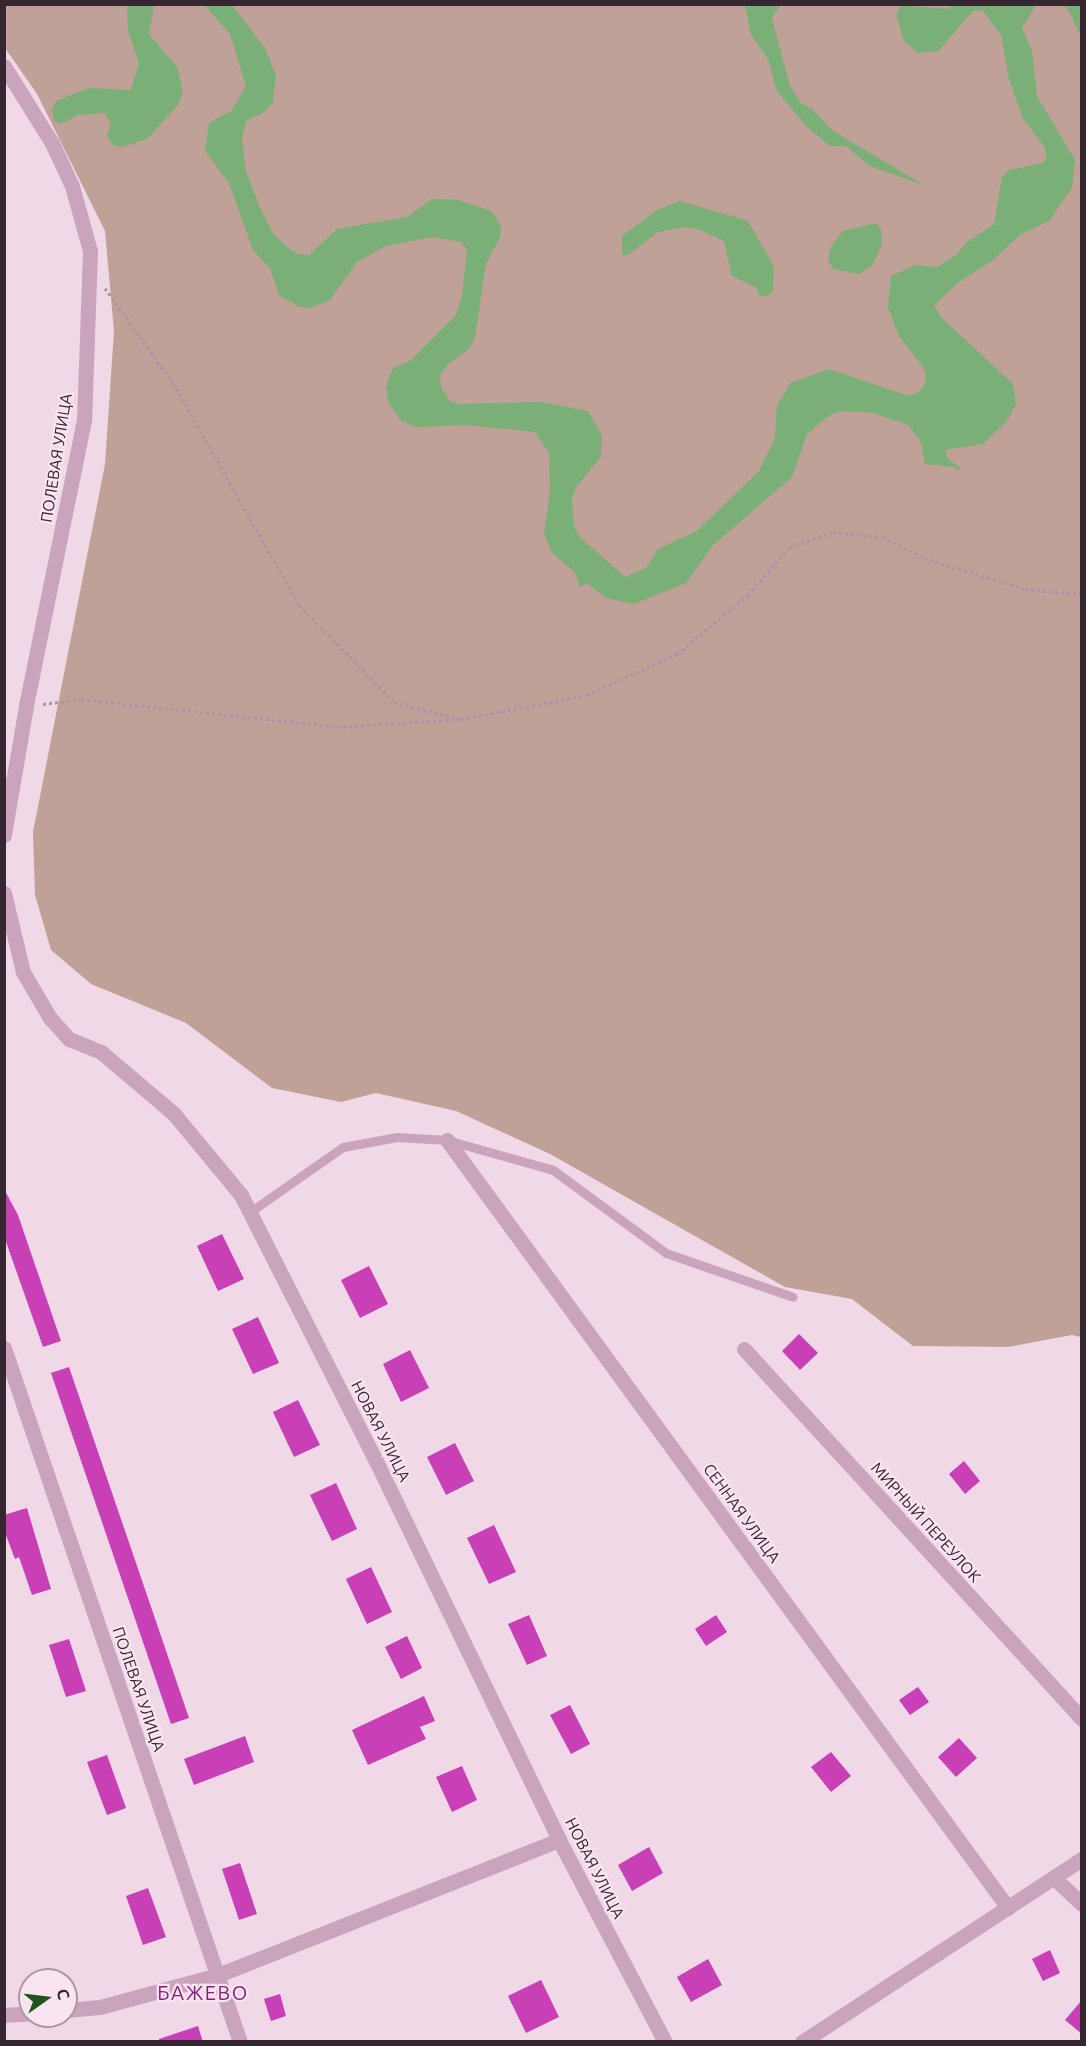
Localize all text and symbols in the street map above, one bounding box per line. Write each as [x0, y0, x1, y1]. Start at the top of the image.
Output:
street label: ПОЛЕВАЯ УЛИЦА [36, 392, 76, 524]
street label: НОВАЯ УЛИЦА [347, 1377, 415, 1485]
street label: МИРНЫЙ ПЕРЕУЛОК [867, 1458, 985, 1586]
street label: СЕННАЯ УЛИЦА [700, 1460, 784, 1566]
street label: ПОЛЕВАЯ УЛИЦА [109, 1624, 169, 1754]
street label: НОВАЯ УЛИЦА [561, 1814, 629, 1922]
north arrow [18, 1968, 78, 2028]
district label: БАЖЕВО [157, 1980, 249, 2004]
text: С [54, 1987, 73, 2001]

